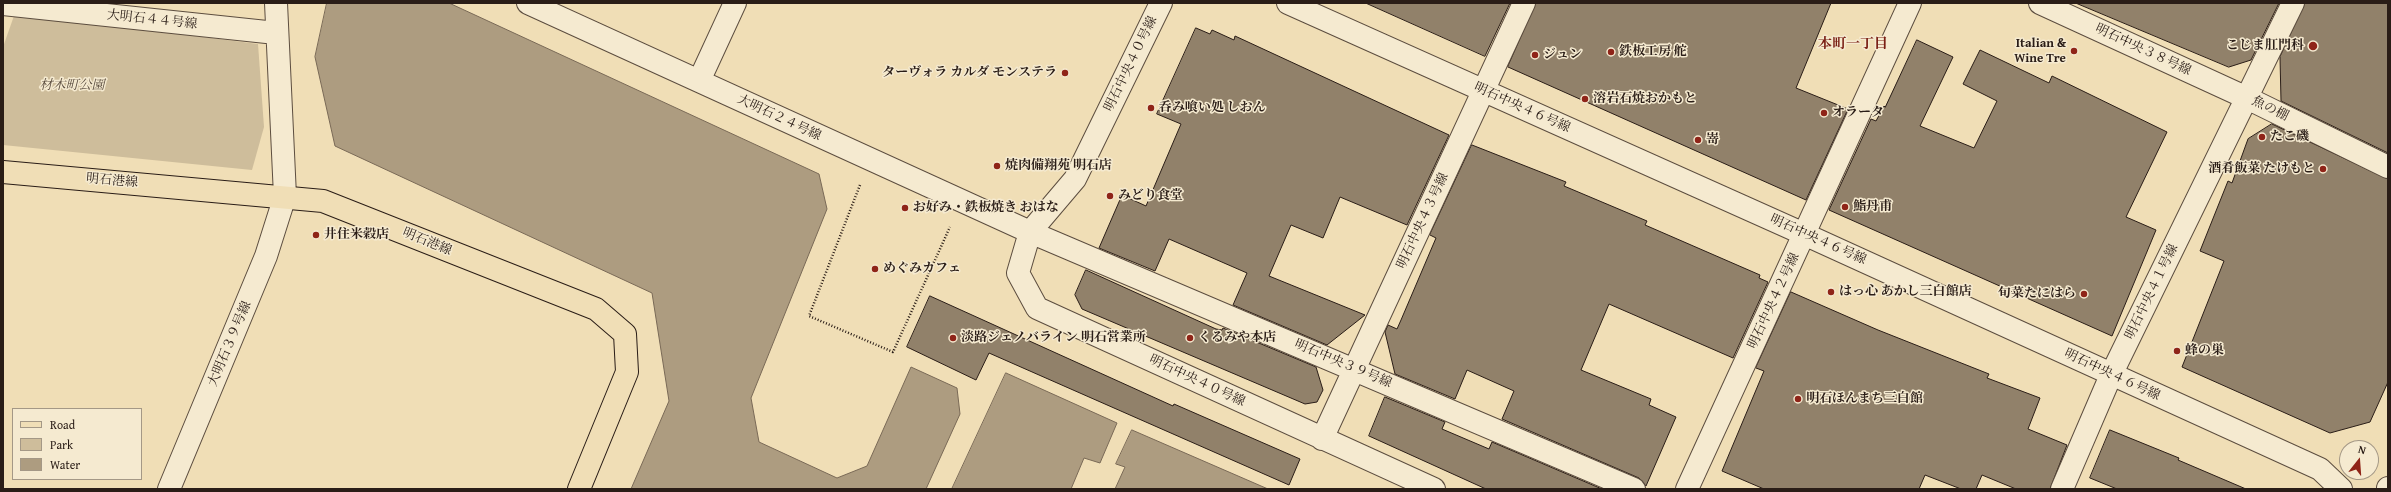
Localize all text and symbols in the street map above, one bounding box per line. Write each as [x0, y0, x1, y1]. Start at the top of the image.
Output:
street label: 大明石４４号線 [106, 7, 198, 33]
street label: 明石中央４０号線 [1101, 14, 1161, 114]
street label: 明石中央３８号線 [2093, 21, 2193, 79]
district label: 本町一丁目 [1818, 36, 1888, 52]
place label: Italian & Wine Tre [2014, 36, 2066, 67]
place label: こじま肛門科 [2226, 38, 2304, 54]
marker: こじま肛門科 [2307, 40, 2319, 52]
place label: 鉄板工房 舵 [1619, 44, 1687, 60]
marker: Italian & Wine Tre [2069, 46, 2079, 56]
place label: ジュン [1543, 47, 1582, 63]
marker: 鉄板工房 舵 [1606, 47, 1616, 57]
marker: ジュン [1530, 50, 1540, 60]
place label: ターヴォラ カルダ モンステラ [882, 65, 1057, 81]
marker: ターヴォラ カルダ モンステラ [1060, 68, 1070, 78]
park label: 材木町公園 [40, 78, 104, 94]
street label: 明石中央４６号線 [1471, 80, 1573, 136]
place label: 溶岩石焼おかもと [1593, 91, 1697, 107]
street label: 大明石２４号線 [734, 92, 824, 144]
street label: 魚の棚 [2249, 93, 2291, 125]
marker: 溶岩石焼おかもと [1580, 94, 1590, 104]
place label: 呑み喰い処 しおん [1159, 100, 1266, 116]
marker: 呑み喰い処 しおん [1146, 103, 1156, 113]
place label: オラータ [1832, 105, 1884, 121]
marker: オラータ [1819, 108, 1829, 118]
place label: たこ磯 [2270, 129, 2309, 145]
place label: 嵜 [1706, 132, 1719, 148]
marker: たこ磯 [2257, 132, 2267, 142]
marker: 嵜 [1693, 135, 1703, 145]
place label: 焼肉備翔苑 明石店 [1005, 158, 1112, 174]
marker: 焼肉備翔苑 明石店 [992, 161, 1002, 171]
place label: 酒肴飯菜 たけもと [2208, 161, 2315, 177]
marker: 酒肴飯菜 たけもと [2318, 164, 2328, 174]
street label: 明石港線 [85, 171, 139, 191]
street label: 明石中央４３号線 [1394, 171, 1452, 271]
place label: みどり食堂 [1118, 188, 1183, 204]
marker: みどり食堂 [1105, 191, 1115, 201]
place label: 鮨丹甫 [1853, 199, 1892, 215]
place label: お好み・鉄板焼き おはな [913, 200, 1059, 216]
marker: 鮨丹甫 [1840, 202, 1850, 212]
marker: お好み・鉄板焼き おはな [900, 203, 910, 213]
street label: 明石中央４６号線 [1767, 212, 1869, 268]
street label: 明石港線 [400, 225, 454, 259]
place label: 井住米穀店 [324, 227, 389, 243]
marker: 井住米穀店 [311, 230, 321, 240]
street label: 明石中央４１号線 [2122, 242, 2182, 342]
street label: 明石中央４２号線 [1745, 251, 1803, 351]
place label: めぐみカフェ [883, 261, 961, 277]
marker: めぐみカフェ [870, 264, 880, 274]
place label: はっ心 あかし三白館店 [1839, 284, 1972, 300]
place label: 旬菜たにはら [1998, 286, 2076, 302]
marker: はっ心 あかし三白館店 [1826, 287, 1836, 297]
marker: 旬菜たにはら [2079, 289, 2089, 299]
street label: 大明石３９号線 [205, 299, 255, 389]
place label: 淡路ジェノバライン 明石営業所 [961, 330, 1146, 346]
place label: くるみや本店 [1198, 330, 1276, 346]
marker: 淡路ジェノバライン 明石営業所 [948, 333, 958, 343]
marker: くるみや本店 [1185, 333, 1195, 343]
street label: 明石中央３９号線 [1292, 337, 1394, 391]
place label: 蜂の巣 [2185, 343, 2224, 359]
street label: 明石中央４６号線 [2062, 346, 2162, 404]
marker: 蜂の巣 [2172, 346, 2182, 356]
street label: 明石中央４０号線 [1147, 352, 1247, 410]
place label: 明石ほんまち三白館 [1806, 391, 1923, 407]
marker: 明石ほんまち三白館 [1793, 394, 1803, 404]
legend [12, 408, 142, 480]
text: Road [50, 416, 75, 433]
text: Park [50, 436, 73, 453]
north arrow [2339, 440, 2379, 480]
text: N [2356, 441, 2368, 458]
text: Water [50, 456, 80, 473]

